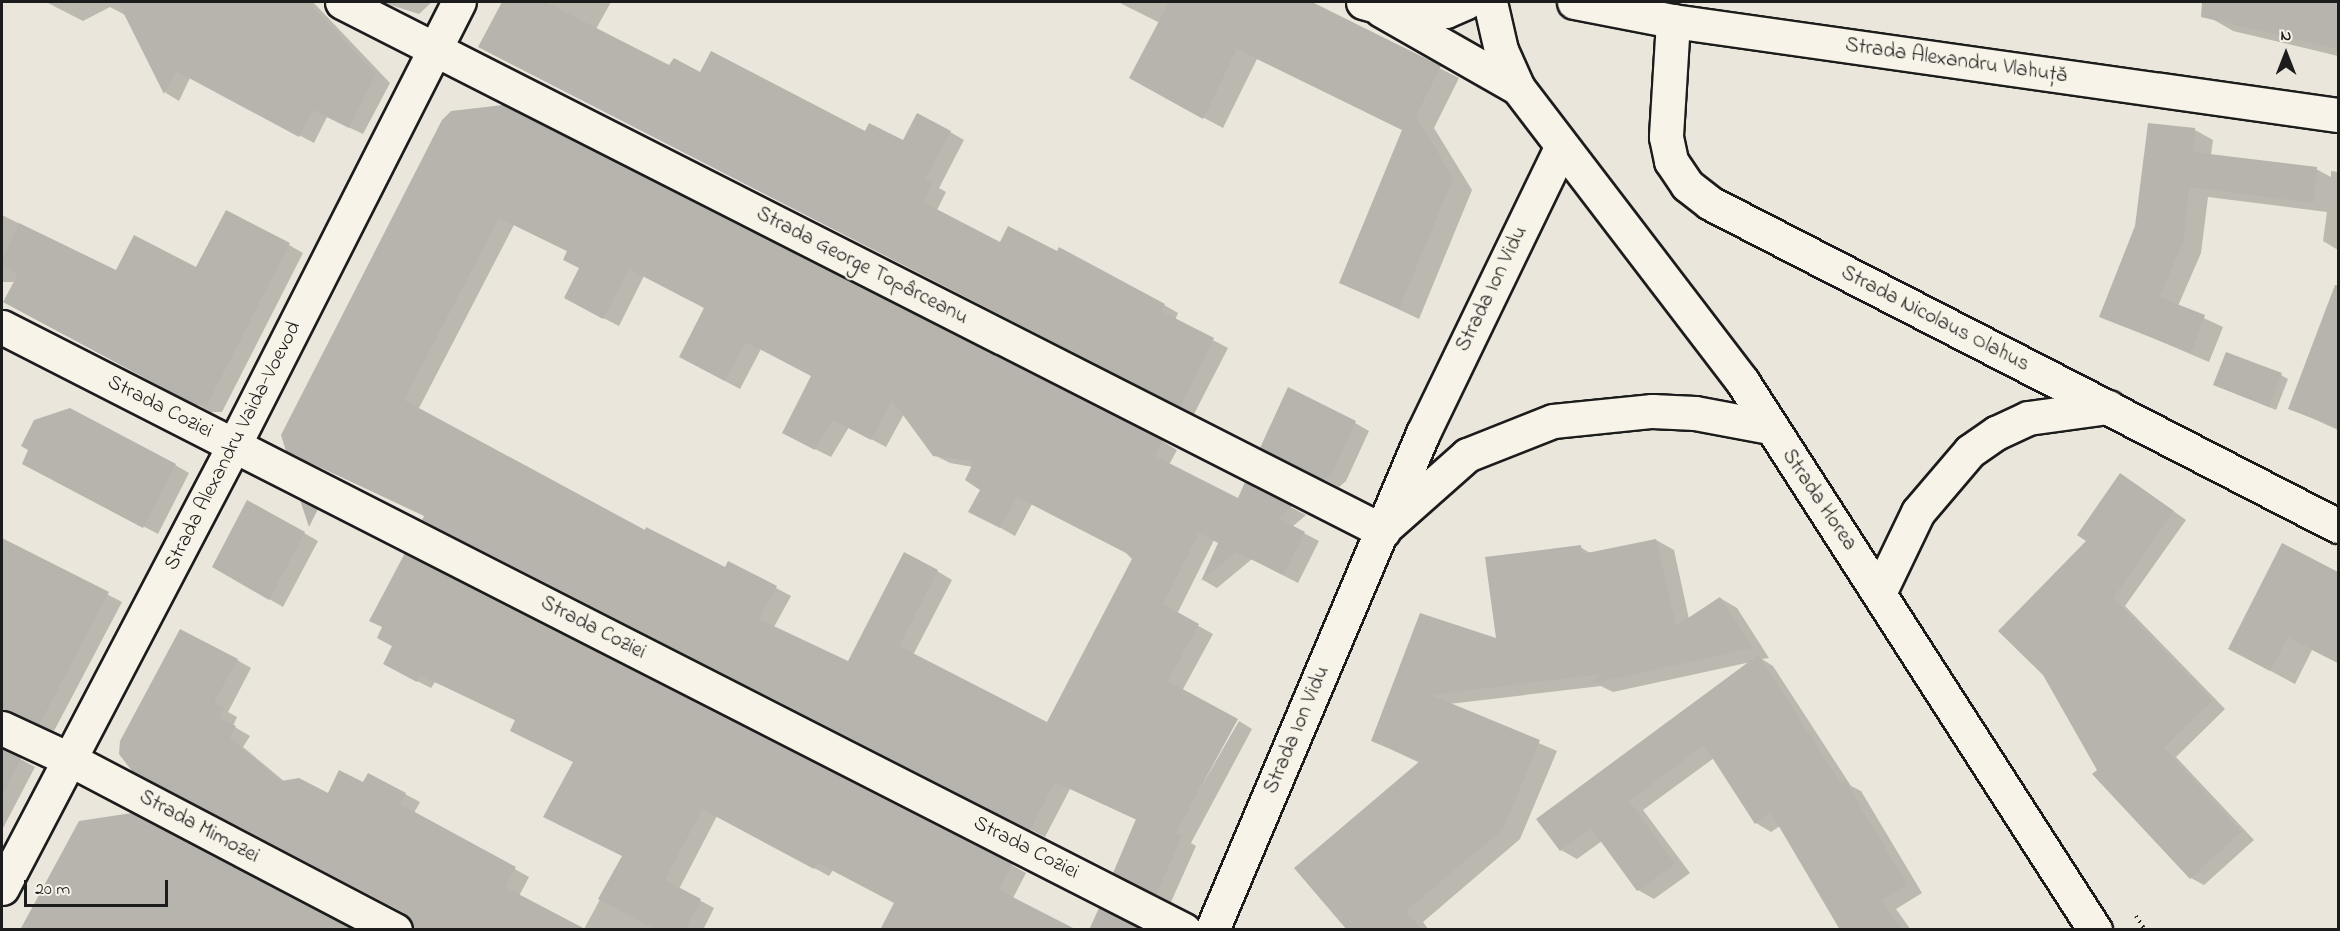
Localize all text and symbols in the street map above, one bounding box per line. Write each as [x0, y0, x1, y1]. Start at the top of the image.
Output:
north arrow [2256, 24, 2316, 84]
text: N [2281, 24, 2291, 48]
street label: Strada Alexandru Vlahuță [1844, 33, 2068, 89]
street label: Strada George Topârceanu [752, 202, 972, 330]
street label: Strada Ion Vidu [1451, 222, 1533, 356]
street label: Strada Nicolaus Olahus [1836, 260, 2034, 378]
street label: Strada Alexandru Vaida-Voevod [159, 317, 307, 575]
street label: Strada Coziei [103, 370, 217, 444]
street label: Strada Horea [1776, 444, 1862, 556]
street label: Strada Coziei [536, 591, 650, 665]
street label: Strada Ion Vidu [1259, 662, 1335, 798]
street label: Strada Mimozei [135, 785, 263, 869]
street label: Strada Coziei [969, 811, 1083, 885]
scale bar [27, 868, 171, 906]
text: 20 m [35, 877, 70, 903]

